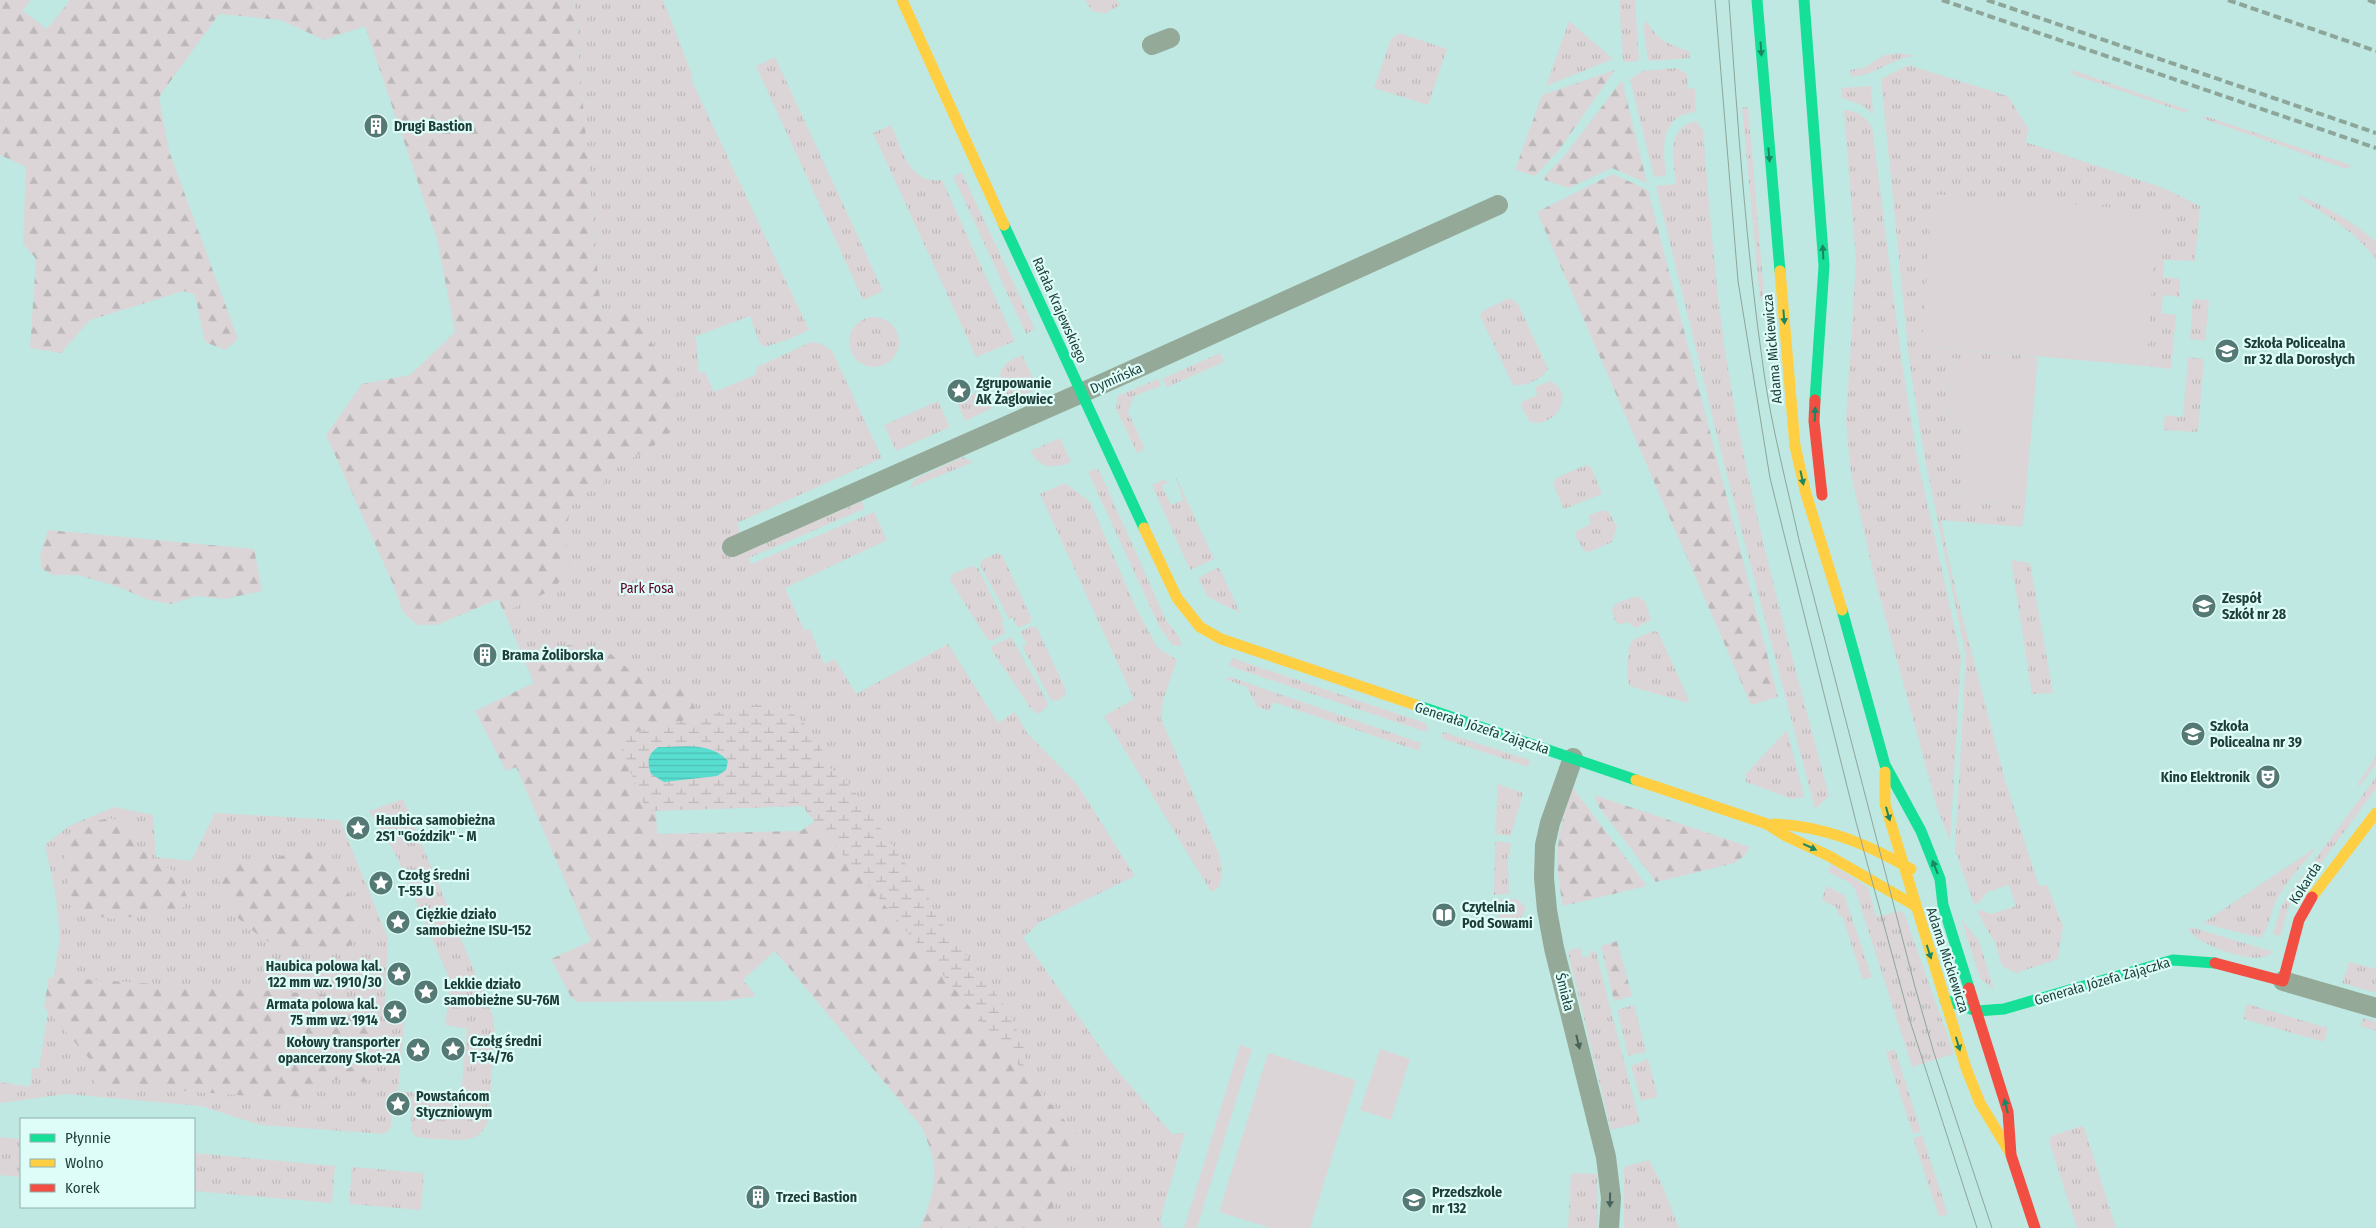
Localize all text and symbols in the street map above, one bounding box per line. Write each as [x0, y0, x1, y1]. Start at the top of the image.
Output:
one-way arrow [1757, 41, 1765, 57]
building icon: Drugi Bastion [363, 113, 389, 139]
place label: Drugi Bastion [394, 118, 472, 135]
one-way arrow [1766, 147, 1774, 163]
one-way arrow [1819, 243, 1827, 259]
street label: Rafała Krajewskiego [1029, 255, 1090, 366]
street label: Adama Mickiewicza [1759, 293, 1786, 404]
one-way arrow [1780, 309, 1788, 325]
place label: Szkoła Policealna nr 32 dla Dorosłych [2244, 335, 2355, 368]
school or university icon: Szkoła Policealna nr 32 dla Dorosłych [2214, 338, 2240, 364]
street label: Dymińska [1088, 359, 1145, 397]
place label: Zgrupowanie AK Żaglowiec [975, 375, 1054, 408]
place icon: Zgrupowanie AK Żaglowiec [946, 378, 972, 404]
one-way arrow [1811, 406, 1819, 422]
one-way arrow [1798, 470, 1806, 485]
park label: Park Fosa [620, 580, 674, 597]
place label: Zespół Szkół nr 28 [2222, 590, 2287, 623]
school or university icon: Zespół Szkół nr 28 [2191, 593, 2217, 619]
building icon: Brama Żoliborska [472, 642, 498, 668]
place label: Brama Żoliborska [502, 646, 604, 664]
street label: Generała Józefa Zajączka [1413, 699, 1551, 758]
place label: Szkoła Policealna nr 39 [2210, 718, 2302, 751]
school or university icon: Szkoła Policealna nr 39 [2180, 721, 2206, 747]
theatre icon: Kino Elektronik [2255, 764, 2281, 790]
place label: Kino Elektronik [2161, 769, 2251, 786]
one-way arrow [1884, 806, 1892, 821]
place label: Haubica samobieżna 2S1 "Goździk" - M [375, 812, 495, 845]
place icon: Haubica samobieżna 2S1 "Goździk" - M [345, 815, 371, 841]
one-way arrow [1803, 843, 1817, 851]
one-way arrow [1931, 859, 1939, 874]
street label: Kokarda [2286, 859, 2325, 907]
place label: Czołg średni T-55 U [398, 867, 470, 900]
place icon: Czołg średni T-55 U [368, 870, 394, 896]
place label: Czytelnia Pod Sowami [1462, 899, 1533, 932]
library icon: Czytelnia Pod Sowami [1431, 902, 1457, 928]
street label: Adama Mickiewicza [1922, 905, 1973, 1015]
place label: Ciężkie działo samobieżne ISU-152 [416, 906, 532, 939]
place icon: Ciężkie działo samobieżne ISU-152 [385, 909, 411, 935]
one-way arrow [1926, 944, 1934, 959]
street label: Generała Józefa Zajączka [2032, 954, 2172, 1009]
place label: Haubica polowa kal. 122 mm wz. 1910/30 [266, 958, 382, 991]
place icon: Haubica polowa kal. 122 mm wz. 1910/30 [386, 961, 412, 987]
street label: Śmiała [1552, 971, 1578, 1013]
place label: Lekkie działo samobieżne SU-76M [444, 976, 560, 1009]
place icon: Lekkie działo samobieżne SU-76M [413, 979, 439, 1005]
place label: Armata polowa kal. 75 mm wz. 1914 [266, 996, 378, 1029]
place icon: Armata polowa kal. 75 mm wz. 1914 [382, 999, 408, 1025]
place label: Czołg średni T-34/76 [470, 1033, 542, 1066]
place label: Kołowy transporter opancerzony Skot-2A [278, 1034, 401, 1067]
one-way arrow [1574, 1034, 1582, 1049]
place icon: Czołg średni T-34/76 [440, 1036, 466, 1062]
place icon: Kołowy transporter opancerzony Skot-2A [405, 1037, 431, 1063]
one-way arrow [1955, 1037, 1963, 1052]
place label: Powstańcom Styczniowym [416, 1088, 492, 1121]
place icon: Powstańcom Styczniowym [385, 1091, 411, 1117]
one-way arrow [2002, 1099, 2010, 1114]
legend [20, 1118, 195, 1208]
text: Płynnie [65, 1129, 111, 1147]
text: Wolno [65, 1154, 104, 1172]
text: Korek [65, 1179, 100, 1197]
building icon: Trzeci Bastion [745, 1184, 771, 1210]
place label: Przedszkole nr 132 [1432, 1184, 1502, 1217]
school or university icon: Przedszkole nr 132 [1401, 1187, 1427, 1213]
place label: Trzeci Bastion [776, 1189, 857, 1206]
one-way arrow [1606, 1193, 1614, 1209]

